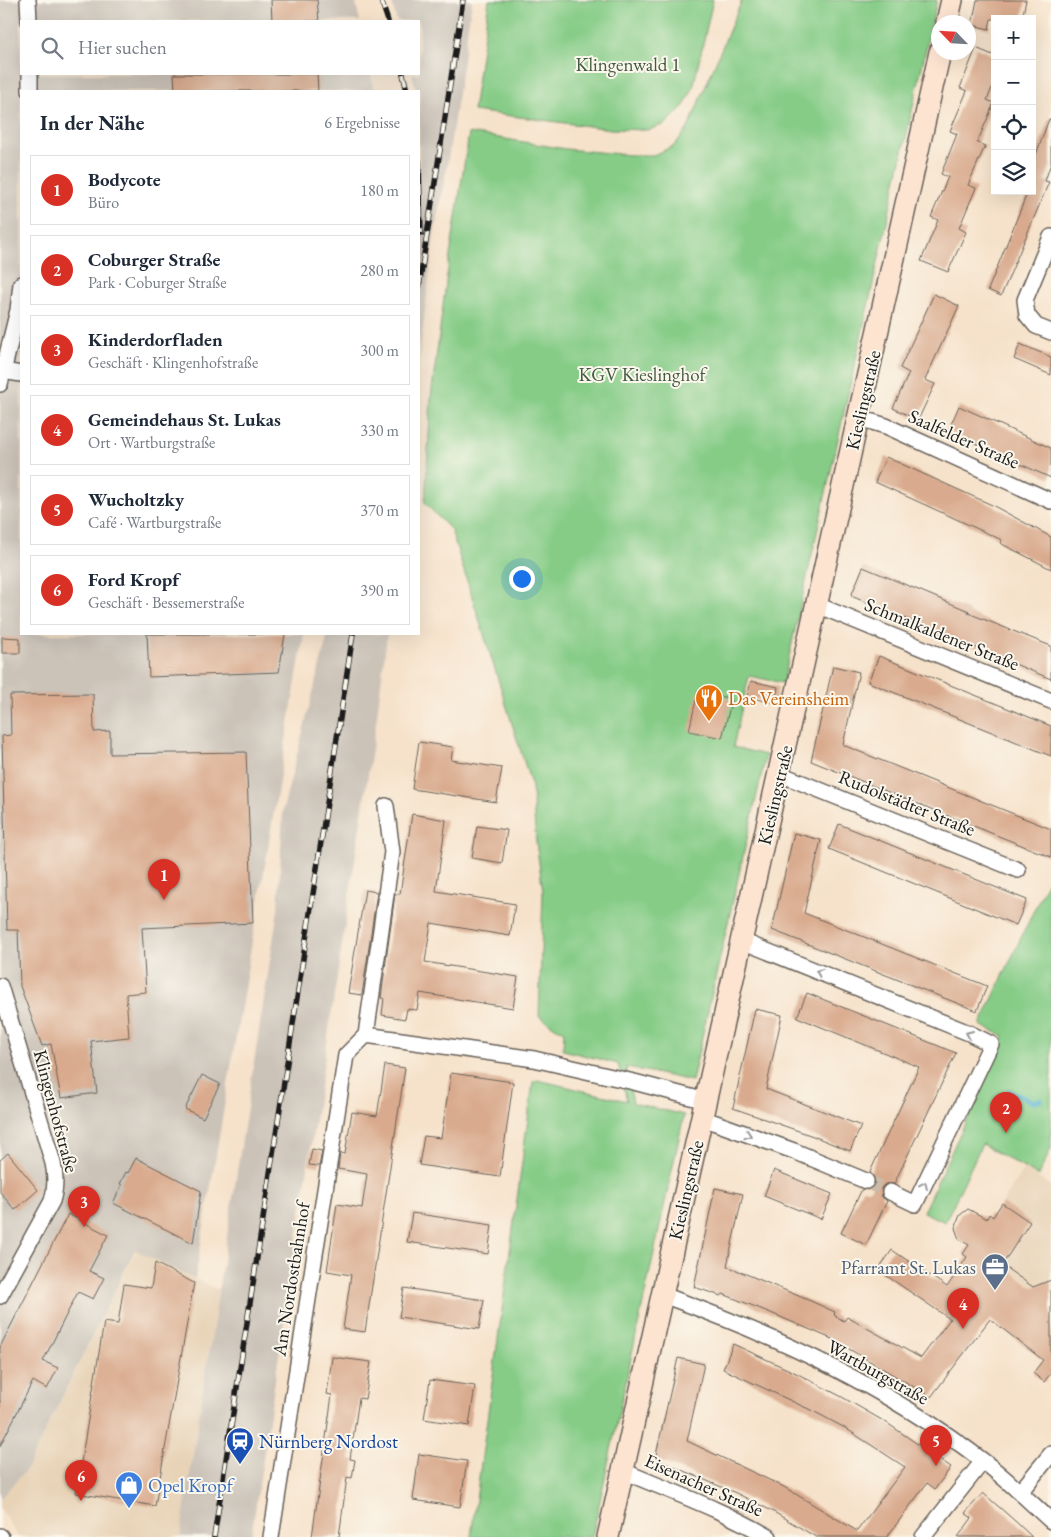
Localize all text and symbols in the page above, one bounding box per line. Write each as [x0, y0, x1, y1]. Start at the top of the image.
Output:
north arrow [931, 15, 976, 60]
map controls [991, 15, 1036, 195]
button: + [991, 15, 1036, 60]
search box [20, 20, 420, 75]
icon: search [38, 34, 66, 62]
text: Hier suchen [78, 35, 167, 60]
park label: Klingenwald 1 [576, 52, 680, 77]
button: − [991, 60, 1036, 105]
button: locate [991, 105, 1036, 150]
text: In der Nähe [40, 109, 145, 136]
text: 6 Ergebnisse [324, 112, 400, 133]
button: layers [991, 150, 1036, 195]
text: Bodycote [88, 167, 161, 192]
text: 1 [53, 180, 61, 201]
text: 180 m [360, 180, 399, 201]
text: Büro [88, 192, 119, 213]
text: Coburger Straße [88, 247, 220, 272]
text: 2 [53, 260, 61, 281]
text: 280 m [360, 260, 399, 281]
text: Park · Coburger Straße [88, 272, 226, 293]
text: Kinderdorfladen [88, 327, 223, 352]
text: 3 [53, 340, 61, 361]
text: 300 m [360, 340, 399, 361]
street label: Kieslingstraße [839, 348, 887, 452]
text: Geschäft · Klingenhofstraße [88, 352, 258, 373]
park label: KGV Kieslinghof [578, 362, 708, 387]
street label: Saalfelder Straße [905, 403, 1023, 475]
text: Gemeindehaus St. Lukas [88, 407, 281, 432]
text: 4 [53, 420, 61, 441]
text: 330 m [360, 420, 399, 441]
text: Ort · Wartburgstraße [88, 432, 215, 453]
text: Wucholtzky [88, 487, 184, 512]
text: 5 [53, 500, 61, 521]
text: 370 m [360, 500, 399, 521]
text: Café · Wartburgstraße [88, 512, 221, 533]
your location [509, 566, 535, 592]
text: Ford Kropf [88, 567, 179, 592]
text: 6 [53, 580, 61, 601]
text: 390 m [360, 580, 399, 601]
text: Geschäft · Bessemerstraße [88, 592, 244, 613]
street label: Schmalkaldener Straße [861, 592, 1023, 676]
restaurant icon: Das Vereinsheim [694, 683, 724, 722]
place label: Das Vereinsheim [728, 686, 850, 711]
street label: Kieslingstraße [751, 743, 799, 847]
street label: Rudolstädter Straße [835, 764, 979, 842]
pin: 1 [148, 859, 180, 900]
one-way arrow [815, 968, 824, 978]
one-way arrow [965, 1029, 974, 1040]
street label: Klingenhofstraße [28, 1047, 84, 1175]
pin: 2 [990, 1092, 1022, 1133]
one-way arrow [743, 1129, 752, 1139]
street label: Kieslingstraße [662, 1138, 710, 1242]
one-way arrow [918, 1181, 928, 1190]
pin: 3 [68, 1186, 100, 1227]
street label: Am Nordostbahnhof [266, 1198, 316, 1359]
office icon: Pfarramt St. Lukas [980, 1252, 1010, 1291]
place label: Pfarramt St. Lukas [841, 1255, 976, 1280]
pin: 4 [947, 1288, 979, 1329]
street label: Wartburgstraße [823, 1334, 933, 1410]
pin: 5 [920, 1425, 952, 1466]
station icon: Nürnberg Nordost [225, 1426, 255, 1465]
place label: Nürnberg Nordost [259, 1429, 398, 1454]
street label: Eisenacher Straße [641, 1448, 767, 1522]
pin: 6 [65, 1460, 97, 1501]
shop icon: Opel Kropf [114, 1470, 144, 1509]
place label: Opel Kropf [148, 1473, 235, 1498]

